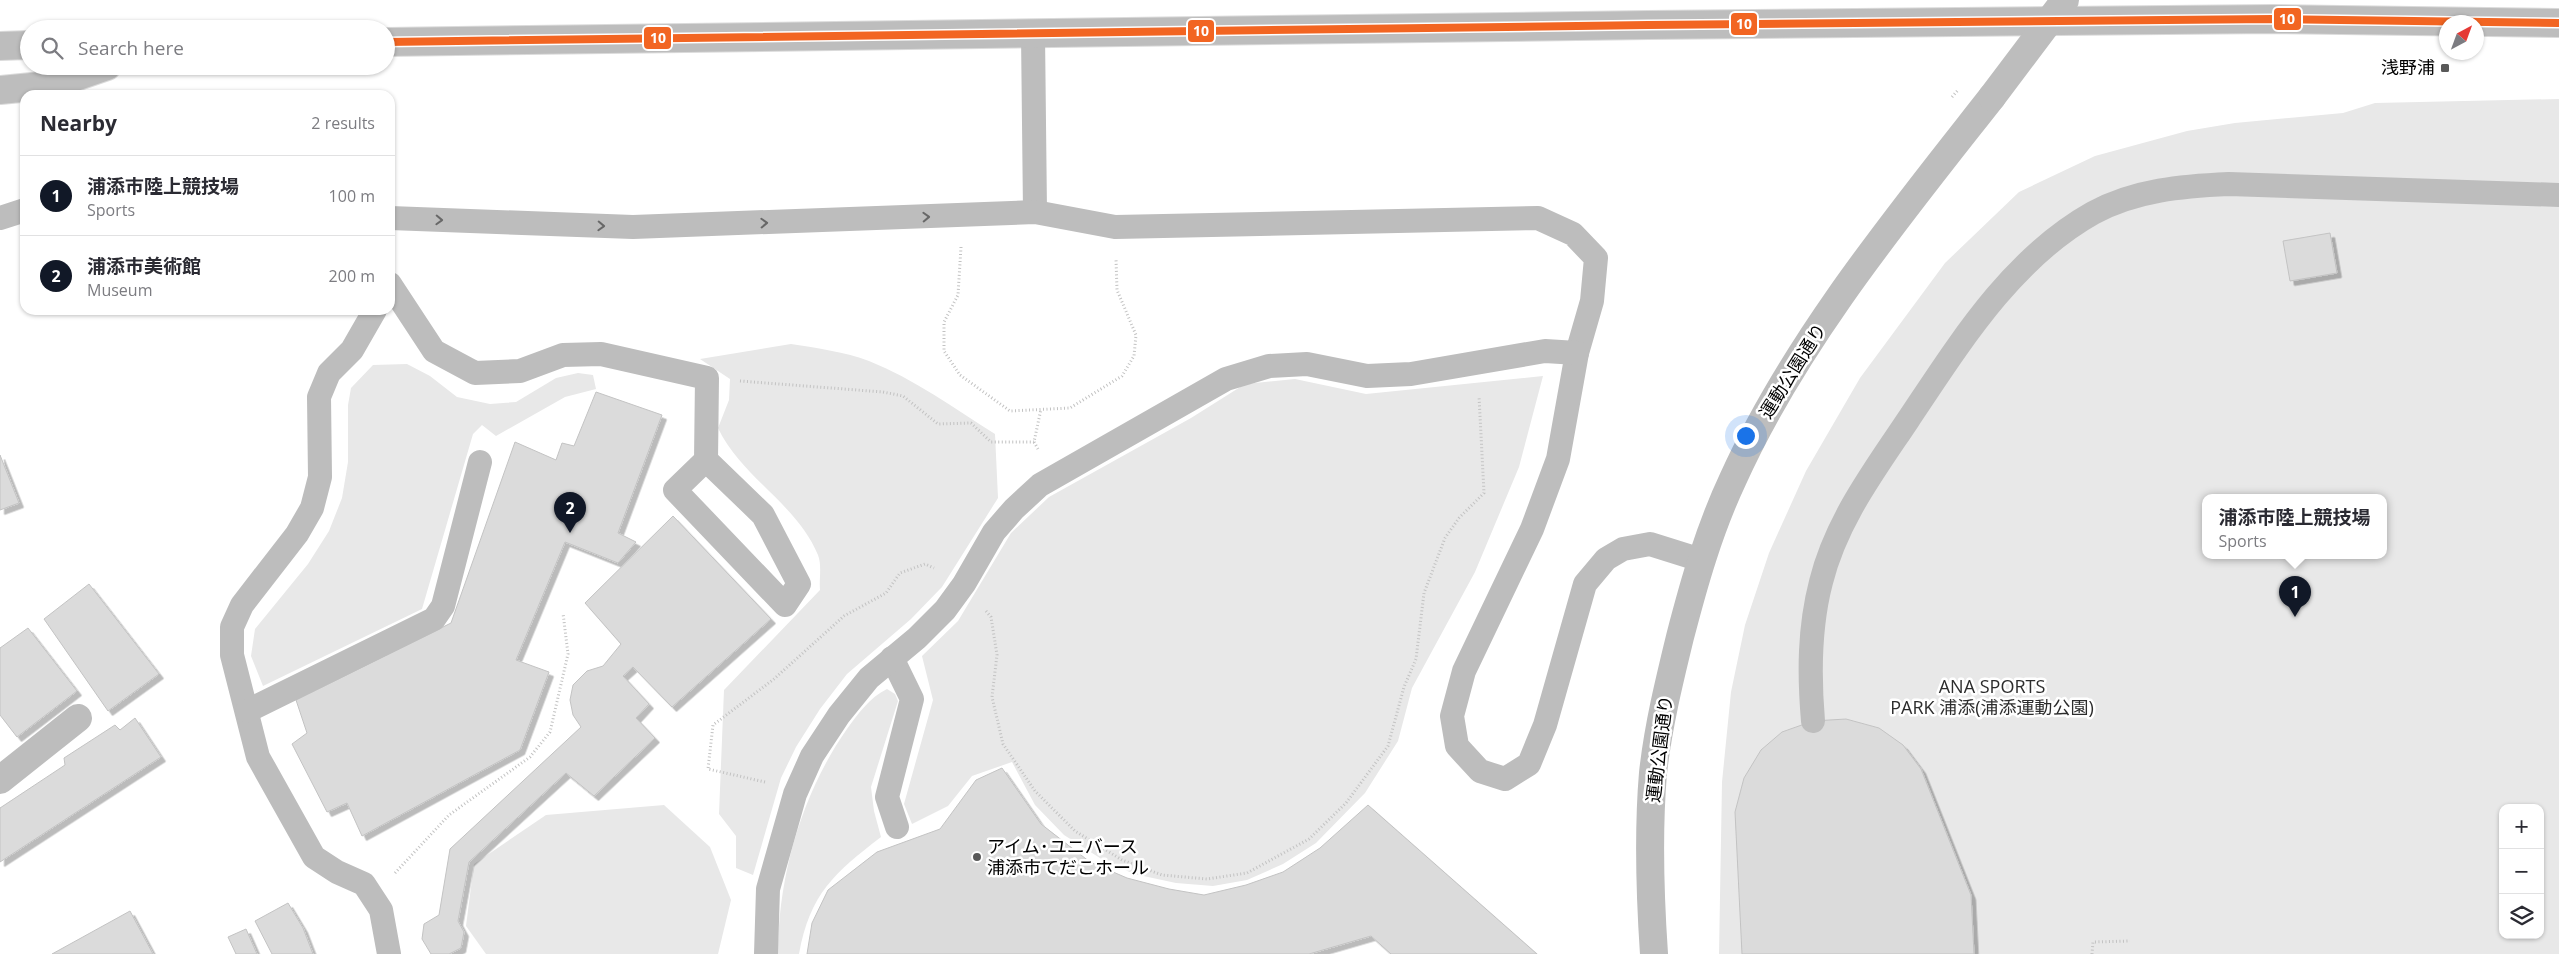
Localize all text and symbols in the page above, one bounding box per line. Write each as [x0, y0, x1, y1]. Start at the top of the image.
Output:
line badge: 10 [2273, 7, 2302, 31]
text: 10 [2279, 9, 2295, 28]
line badge: 10 [1730, 12, 1758, 36]
text: 10 [1736, 14, 1752, 33]
north arrow [2439, 15, 2484, 60]
line badge: 10 [1187, 19, 1215, 43]
search box [20, 20, 395, 75]
text: 10 [1193, 21, 1209, 40]
line badge: 10 [643, 26, 672, 50]
text: 10 [650, 28, 666, 47]
icon: search [38, 34, 66, 62]
text: Search here [78, 35, 184, 61]
place label: 浅野浦 [2381, 55, 2435, 79]
marker: 浅野浦 [2439, 62, 2451, 74]
text: Nearby [40, 109, 117, 137]
text: 2 results [311, 112, 375, 134]
text: 浦添市陸上競技場 [87, 173, 239, 199]
text: 1 [51, 185, 61, 207]
text: 100 m [329, 185, 375, 207]
text: Sports [87, 199, 135, 221]
one-way arrow [922, 212, 930, 223]
one-way arrow [435, 215, 443, 225]
one-way arrow [760, 217, 768, 228]
one-way arrow [598, 221, 605, 231]
text: 浦添市美術館 [87, 253, 201, 279]
text: 2 [51, 265, 61, 287]
text: 200 m [329, 265, 375, 287]
text: Museum [87, 279, 152, 301]
street label: 運動公園通り [1753, 318, 1831, 423]
your location [1733, 423, 1759, 449]
pin: 2 [554, 492, 586, 533]
popup [2202, 494, 2387, 559]
text: 浦添市陸上競技場 [2218, 504, 2371, 530]
text: Sports [2218, 530, 2267, 552]
pin: 1 [2279, 576, 2311, 617]
park label: ANA SPORTS PARK 浦添(浦添運動公園) [1890, 674, 2094, 719]
street label: 運動公園通り [1641, 694, 1677, 804]
map controls [2499, 804, 2544, 939]
button: + [2499, 804, 2544, 849]
place label: アイム･ユニバース 浦添市てだこホール [987, 834, 1149, 879]
button: − [2499, 849, 2544, 894]
marker: アイム･ユニバース 浦添市てだこホール [971, 851, 983, 863]
button: layers [2499, 894, 2544, 939]

